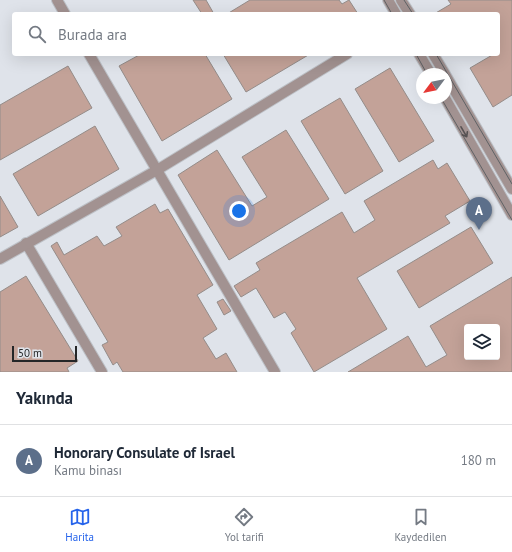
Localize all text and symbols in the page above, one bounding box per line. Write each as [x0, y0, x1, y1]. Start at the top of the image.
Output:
search box [12, 12, 500, 56]
icon: search [26, 23, 48, 45]
text: Burada ara [58, 25, 127, 44]
north arrow [416, 68, 452, 104]
one-way arrow [461, 126, 469, 138]
pin: A [466, 197, 492, 230]
your location [229, 201, 249, 221]
map controls [464, 324, 500, 360]
button: layers [464, 324, 500, 360]
scale bar [12, 344, 77, 363]
text: 50 m [18, 346, 42, 360]
text: Yakında [16, 387, 73, 409]
text: Honorary Consulate of Israel [54, 443, 235, 462]
text: A [25, 452, 33, 469]
text: 180 m [461, 452, 496, 469]
text: Kamu binası [54, 462, 122, 479]
tab: Harita [65, 506, 94, 544]
tab: Yol tarifi [225, 506, 264, 544]
tab: Kaydedilen [394, 506, 447, 544]

